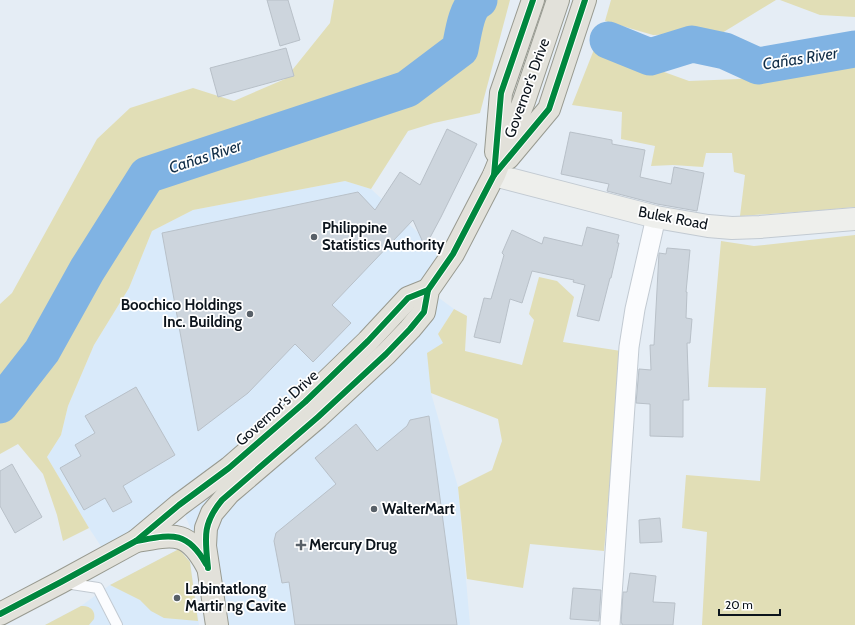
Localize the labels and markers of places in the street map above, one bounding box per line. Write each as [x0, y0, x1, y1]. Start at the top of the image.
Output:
place label: Philippine Statistics Authority [322, 219, 446, 254]
marker: Philippine Statistics Authority [309, 232, 319, 242]
place label: Boochico Holdings Inc. Building [121, 296, 242, 331]
marker: Boochico Holdings Inc. Building [245, 309, 255, 319]
place label: WalterMart [382, 500, 455, 518]
marker: WalterMart [369, 504, 379, 514]
place label: Mercury Drug [309, 536, 397, 554]
marker: Mercury Drug [296, 540, 306, 550]
place label: Labintatlong Martir ng Cavite [185, 580, 287, 615]
marker: Labintatlong Martir ng Cavite [172, 593, 182, 603]

